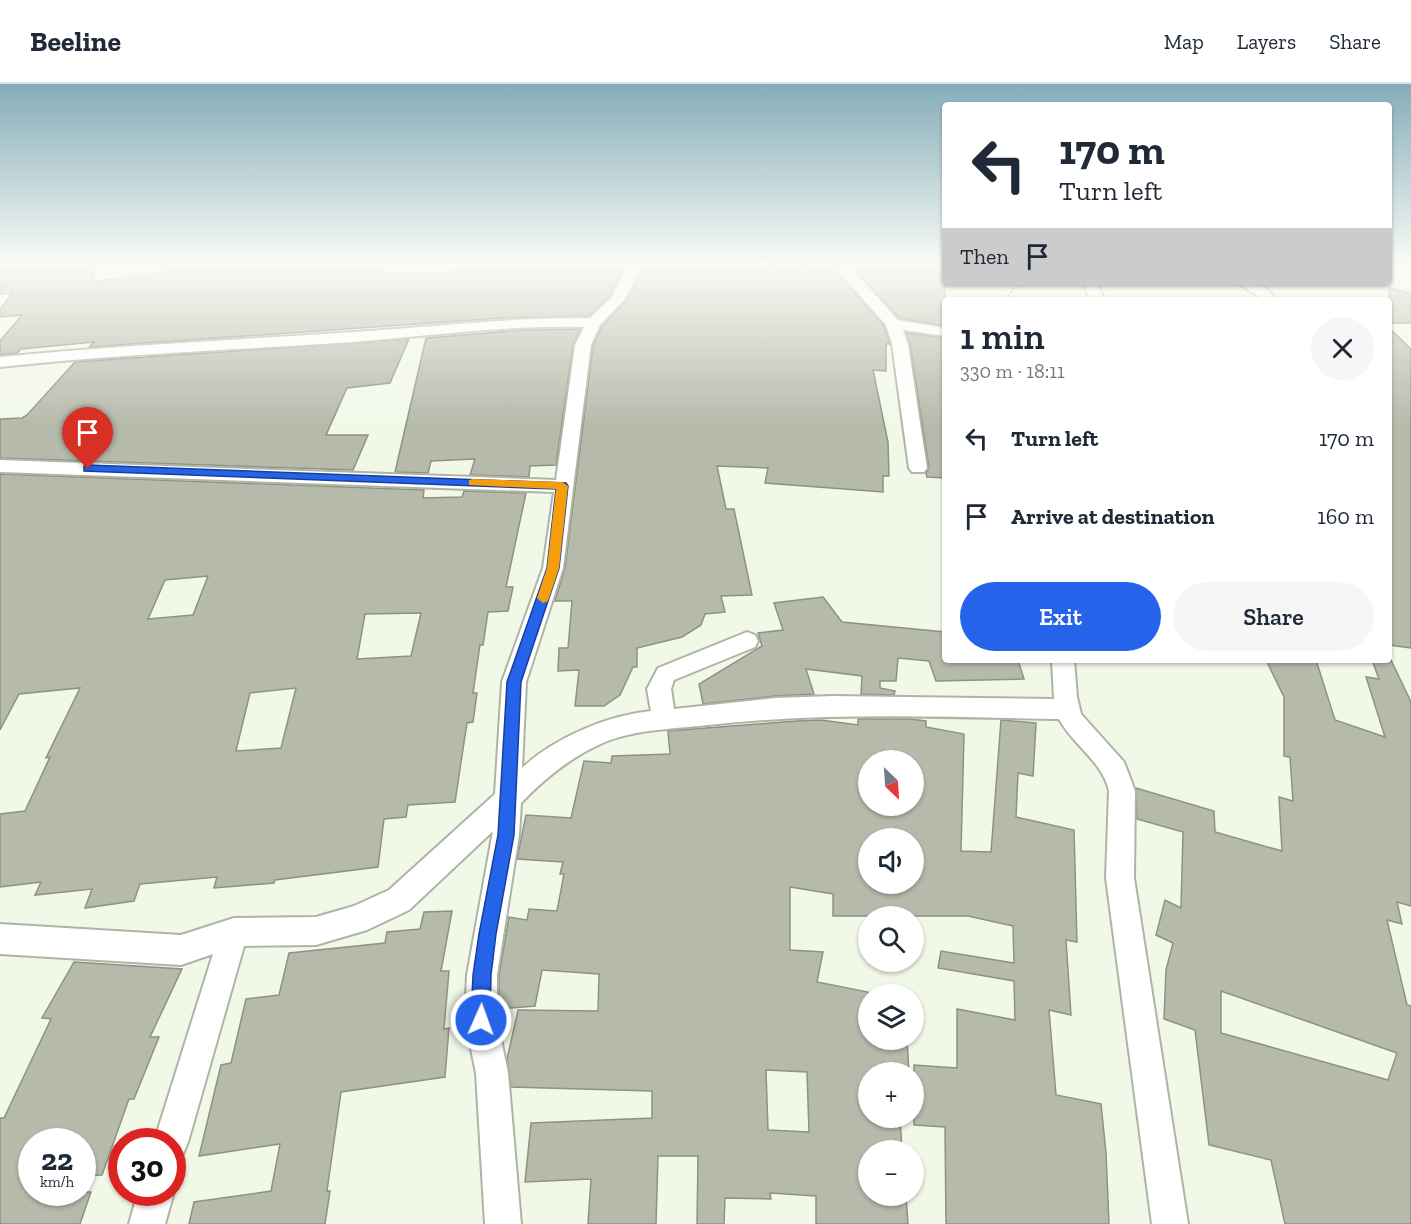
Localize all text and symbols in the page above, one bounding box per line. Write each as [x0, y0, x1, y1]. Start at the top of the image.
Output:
text: Beeline [30, 25, 121, 58]
text: Map [1164, 29, 1204, 54]
text: Layers [1237, 29, 1296, 54]
text: Share [1329, 29, 1381, 54]
text: 170 m [1059, 124, 1165, 175]
icon: left [960, 126, 1038, 204]
text: Turn left [1059, 175, 1162, 207]
icon: arrive [1021, 240, 1054, 273]
text: Then [960, 243, 1009, 270]
text: 1 min [960, 315, 1045, 358]
button: close [1311, 317, 1374, 380]
text: 330 m · 18:11 [960, 359, 1065, 383]
pin [62, 407, 113, 469]
icon: arrive [71, 416, 104, 449]
icon: left [960, 422, 993, 455]
text: Turn left [1011, 425, 1098, 452]
text: 170 m [1319, 425, 1374, 452]
icon: arrive [960, 500, 993, 533]
text: Arrive at destination [1011, 503, 1214, 530]
text: 160 m [1317, 503, 1374, 530]
button: Exit [960, 582, 1161, 651]
button: Share [1173, 582, 1374, 651]
north arrow [858, 750, 924, 816]
map controls [858, 750, 924, 1206]
button: sound [858, 828, 924, 894]
button: search [858, 906, 924, 972]
button: layers [858, 984, 924, 1050]
position arrow [449, 988, 513, 1052]
button: + [858, 1062, 924, 1128]
speed limit sign: 30 [108, 1128, 186, 1206]
button: − [858, 1140, 924, 1206]
text: 22 [41, 1142, 73, 1178]
text: km/h [40, 1173, 74, 1191]

